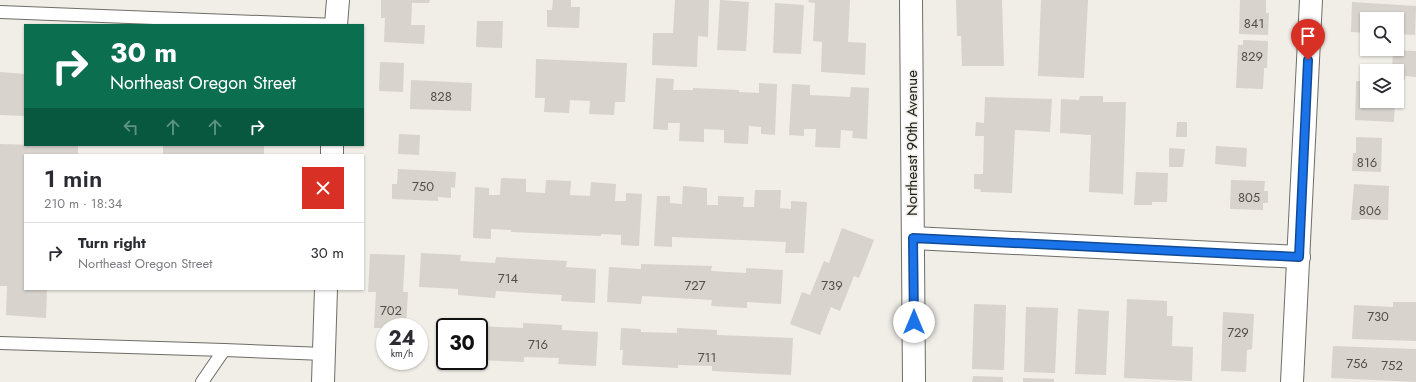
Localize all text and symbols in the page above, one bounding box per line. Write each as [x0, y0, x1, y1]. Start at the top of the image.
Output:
map controls [1360, 12, 1404, 108]
button: search [1360, 12, 1404, 56]
house number: 841 [1244, 14, 1264, 33]
pin [1291, 19, 1325, 60]
icon: arrive [1297, 25, 1319, 47]
text: 30 m [110, 32, 177, 73]
icon: right [44, 40, 96, 92]
house number: 829 [1241, 47, 1263, 66]
button: layers [1360, 64, 1404, 108]
text: Northeast Oregon Street [110, 70, 296, 96]
street label: Northeast 90th Avenue [901, 70, 923, 216]
house number: 828 [430, 87, 452, 106]
icon: left [120, 116, 142, 138]
icon: ahead [162, 116, 184, 138]
icon: ahead [204, 116, 226, 138]
icon: right [246, 116, 268, 138]
house number: 816 [1357, 153, 1377, 172]
text: 1 min [44, 161, 102, 196]
button: close [302, 167, 344, 209]
house number: 750 [412, 177, 434, 196]
house number: 805 [1238, 188, 1260, 207]
text: 210 m · 18:34 [44, 194, 122, 213]
house number: 806 [1359, 201, 1381, 220]
text: Turn right [78, 232, 146, 254]
icon: right [44, 242, 66, 264]
text: 30 m [311, 242, 344, 264]
text: Northeast Oregon Street [78, 254, 212, 273]
house number: 714 [498, 269, 519, 288]
house number: 727 [684, 276, 706, 295]
house number: 739 [821, 276, 843, 295]
house number: 702 [380, 301, 402, 320]
position arrow [893, 301, 935, 343]
house number: 730 [1367, 307, 1389, 326]
speed limit sign: 30 [436, 318, 488, 370]
house number: 729 [1227, 323, 1249, 342]
text: 24 [388, 324, 416, 353]
house number: 716 [528, 335, 548, 354]
text: km/h [391, 346, 413, 361]
house number: 711 [698, 348, 716, 367]
house number: 756 [1346, 354, 1368, 373]
house number: 752 [1381, 356, 1403, 375]

